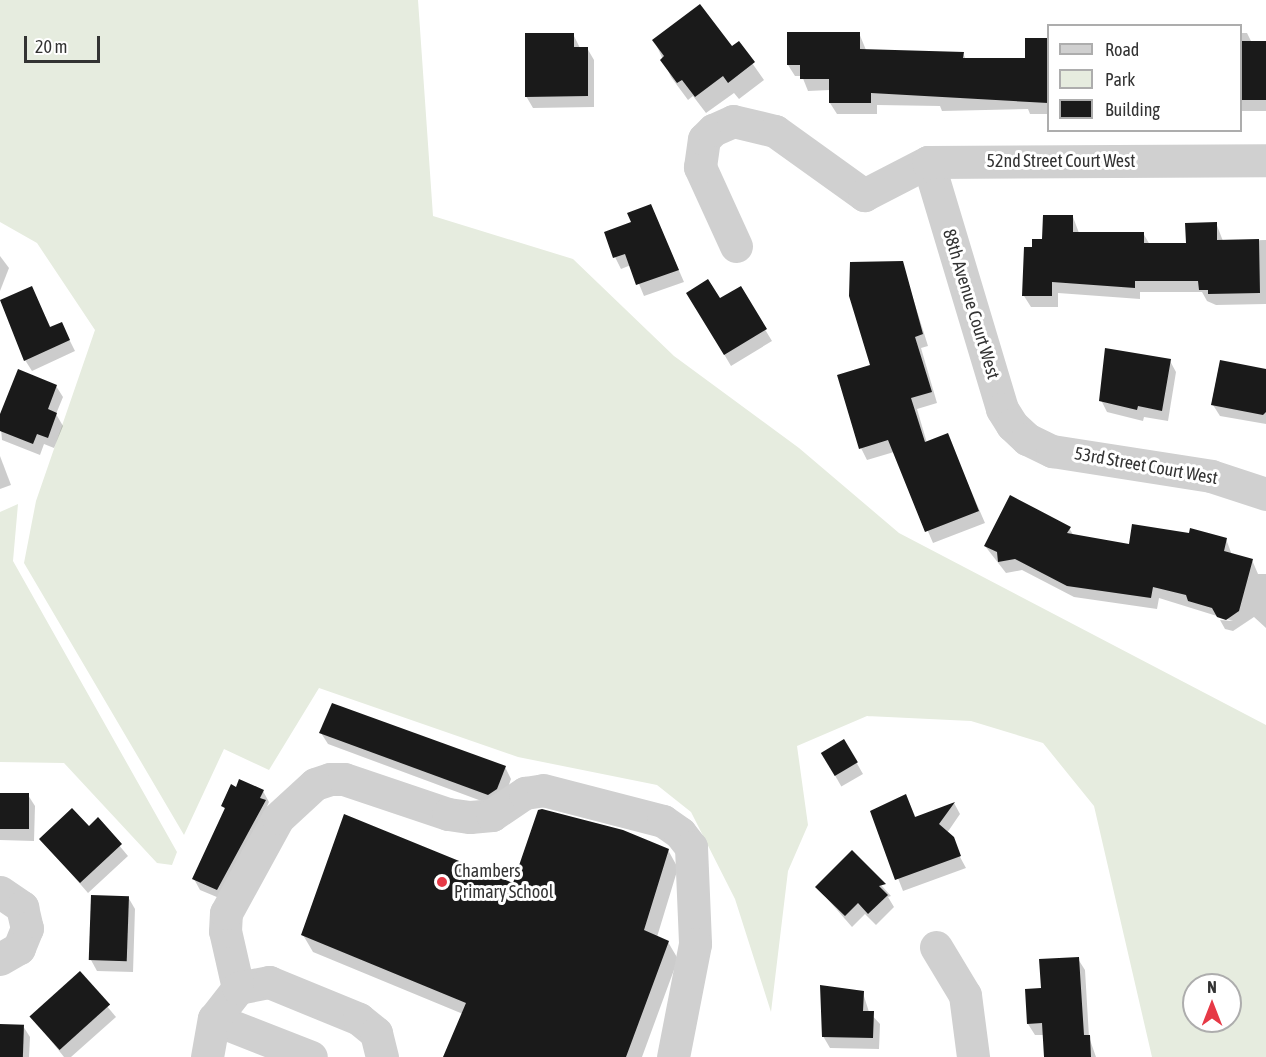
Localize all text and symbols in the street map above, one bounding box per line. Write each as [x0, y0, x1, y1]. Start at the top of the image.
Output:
scale bar [27, 24, 104, 62]
legend [1047, 24, 1242, 132]
text: 20 m [35, 36, 67, 57]
text: Road [1105, 39, 1139, 60]
text: Park [1105, 69, 1135, 90]
text: Building [1105, 99, 1160, 120]
street label: 52nd Street Court West [987, 150, 1135, 172]
street label: 88th Avenue Court West [938, 226, 1004, 382]
street label: 53rd Street Court West [1073, 443, 1219, 489]
place label: Chambers Primary School [454, 861, 553, 904]
marker: Chambers Primary School [435, 875, 449, 889]
north arrow [1182, 973, 1242, 1033]
text: N [1207, 978, 1217, 996]

